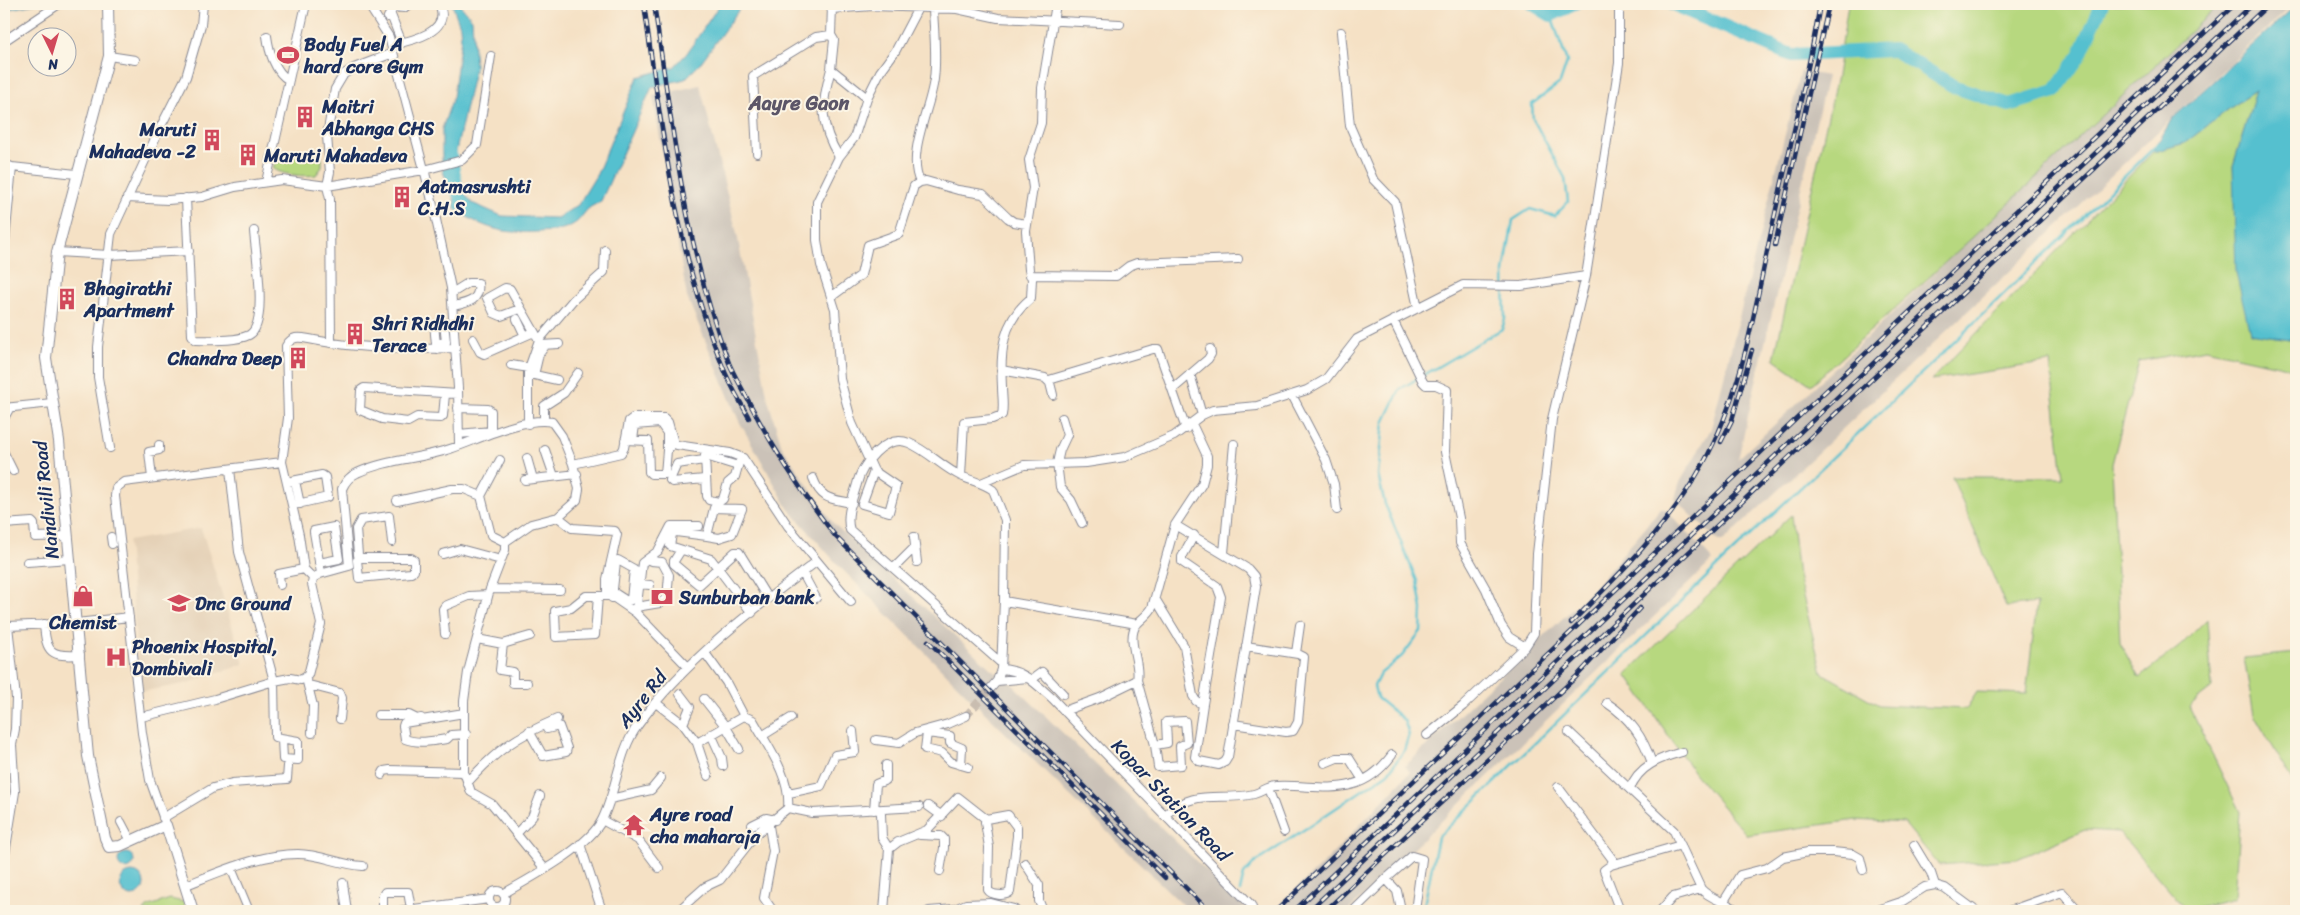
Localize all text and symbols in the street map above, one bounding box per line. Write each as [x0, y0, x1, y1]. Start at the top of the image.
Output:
north arrow [28, 28, 78, 78]
place label: Body Fuel A hard core Gym [303, 28, 424, 83]
sports icon: Body Fuel A hard core Gym [275, 42, 301, 68]
text: N [47, 51, 60, 77]
district label: Aayre Gaon [748, 86, 850, 121]
place label: Maitri Abhanga CHS [321, 90, 435, 145]
building icon: Maitri Abhanga CHS [292, 104, 318, 130]
place label: Maruti Mahadeva -2 [88, 113, 197, 168]
building icon: Maruti Mahadeva -2 [199, 127, 225, 153]
place label: Maruti Mahadeva [263, 139, 408, 172]
building icon: Maruti Mahadeva [235, 142, 261, 168]
place label: Aatmasrushti C.H.S [417, 170, 532, 225]
building icon: Aatmasrushti C.H.S [389, 184, 415, 210]
place label: Bhagirathi Apartment [83, 272, 175, 327]
building icon: Bhagirathi Apartment [54, 286, 80, 312]
place label: Shri Ridhdhi Terace [371, 307, 475, 362]
building icon: Shri Ridhdhi Terace [342, 321, 368, 347]
place label: Chandra Deep [167, 342, 283, 375]
building icon: Chandra Deep [285, 345, 311, 371]
street label: Nandivili Road [23, 438, 69, 561]
place label: Sunburban bank [678, 581, 816, 614]
shop icon: Chemist [70, 583, 96, 609]
bank icon: Sunburban bank [649, 584, 675, 610]
place label: Dnc Ground [195, 587, 293, 620]
school or university icon: Dnc Ground [166, 590, 192, 616]
place label: Chemist [48, 606, 117, 639]
place label: Phoenix Hospital, Dombivali [132, 630, 278, 685]
hospital icon: Phoenix Hospital, Dombivali [103, 644, 129, 670]
street label: Ayre Rd [608, 661, 677, 736]
street label: Kopar Station Road [1103, 730, 1240, 871]
place label: Ayre road cha maharaja [649, 798, 760, 853]
temple icon: Ayre road cha maharaja [621, 812, 647, 838]

